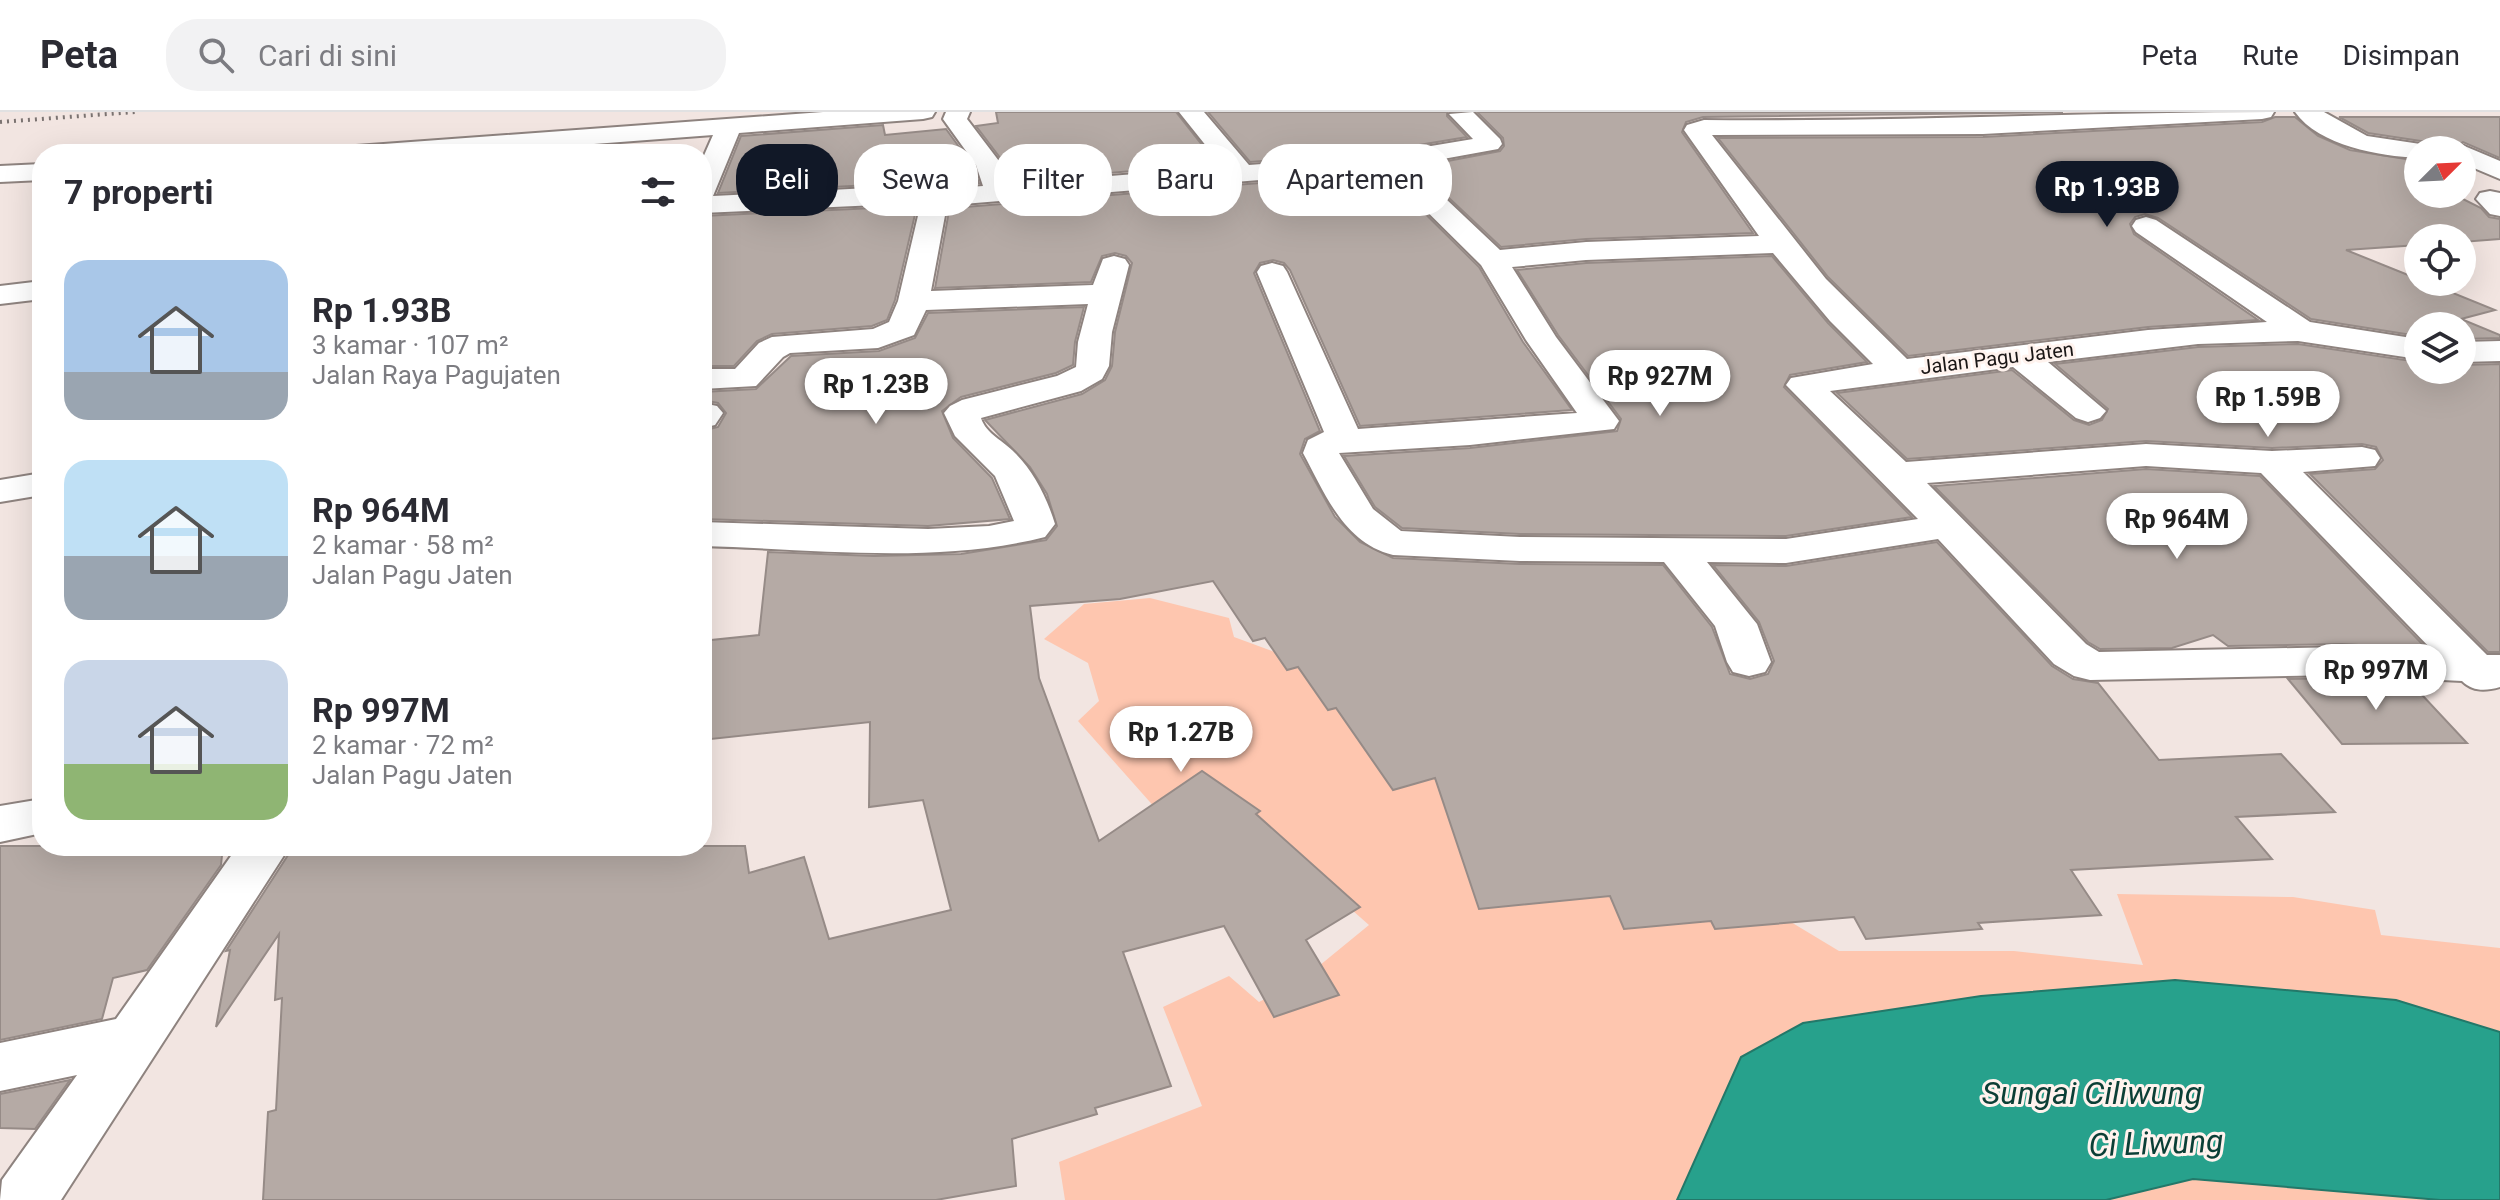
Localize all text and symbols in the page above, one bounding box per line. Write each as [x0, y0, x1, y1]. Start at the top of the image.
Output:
search box [166, 19, 726, 91]
text: Peta [40, 33, 118, 77]
icon: search [194, 33, 238, 77]
text: Cari di sini [258, 38, 397, 73]
text: Peta [2141, 39, 2198, 72]
text: Rute [2242, 39, 2299, 72]
text: Disimpan [2343, 39, 2460, 72]
north arrow [2404, 136, 2476, 208]
map controls [2404, 136, 2476, 384]
chip: Beli [736, 144, 838, 216]
chip: Sewa [854, 144, 978, 216]
chip: Filter [994, 144, 1112, 216]
chip: Baru [1128, 144, 1242, 216]
chip: Apartemen [1258, 144, 1452, 216]
pin: Rp 1.93B [2024, 161, 2190, 229]
icon: filters [636, 170, 680, 214]
text: 7 properti [64, 172, 213, 212]
text: Rp 1.93B [2054, 172, 2160, 202]
button: locate [2404, 224, 2476, 296]
text: Rp 1.93B [312, 290, 451, 330]
icon: home [128, 292, 224, 388]
button: layers [2404, 312, 2476, 384]
text: 3 kamar · 107 m² [312, 330, 508, 360]
street label: Jalan Pagu Jaten [1919, 337, 2075, 379]
pin: Rp 927M [1586, 350, 1734, 418]
pin: Rp 1.23B [793, 358, 959, 426]
text: Jalan Raya Pagujaten [312, 360, 561, 390]
text: Rp 927M [1607, 361, 1713, 391]
text: Rp 1.23B [823, 369, 929, 399]
pin: Rp 1.59B [2185, 371, 2351, 439]
text: Rp 1.59B [2215, 382, 2321, 412]
text: Rp 964M [312, 490, 450, 530]
icon: home [128, 492, 224, 588]
pin: Rp 964M [2103, 493, 2251, 561]
text: Rp 964M [2124, 504, 2230, 534]
text: 2 kamar · 58 m² [312, 530, 494, 560]
text: Jalan Pagu Jaten [312, 560, 513, 590]
pin: Rp 997M [2302, 644, 2450, 712]
text: Rp 997M [2323, 655, 2429, 685]
text: Rp 997M [312, 690, 450, 730]
icon: home [128, 692, 224, 788]
pin: Rp 1.27B [1098, 706, 1264, 774]
text: Rp 1.27B [1128, 717, 1234, 747]
text: 2 kamar · 72 m² [312, 730, 494, 760]
text: Jalan Pagu Jaten [312, 760, 513, 790]
water label: Sungai Ciliwung [1982, 1074, 2202, 1112]
water label: Ci Liwung [2088, 1122, 2224, 1164]

